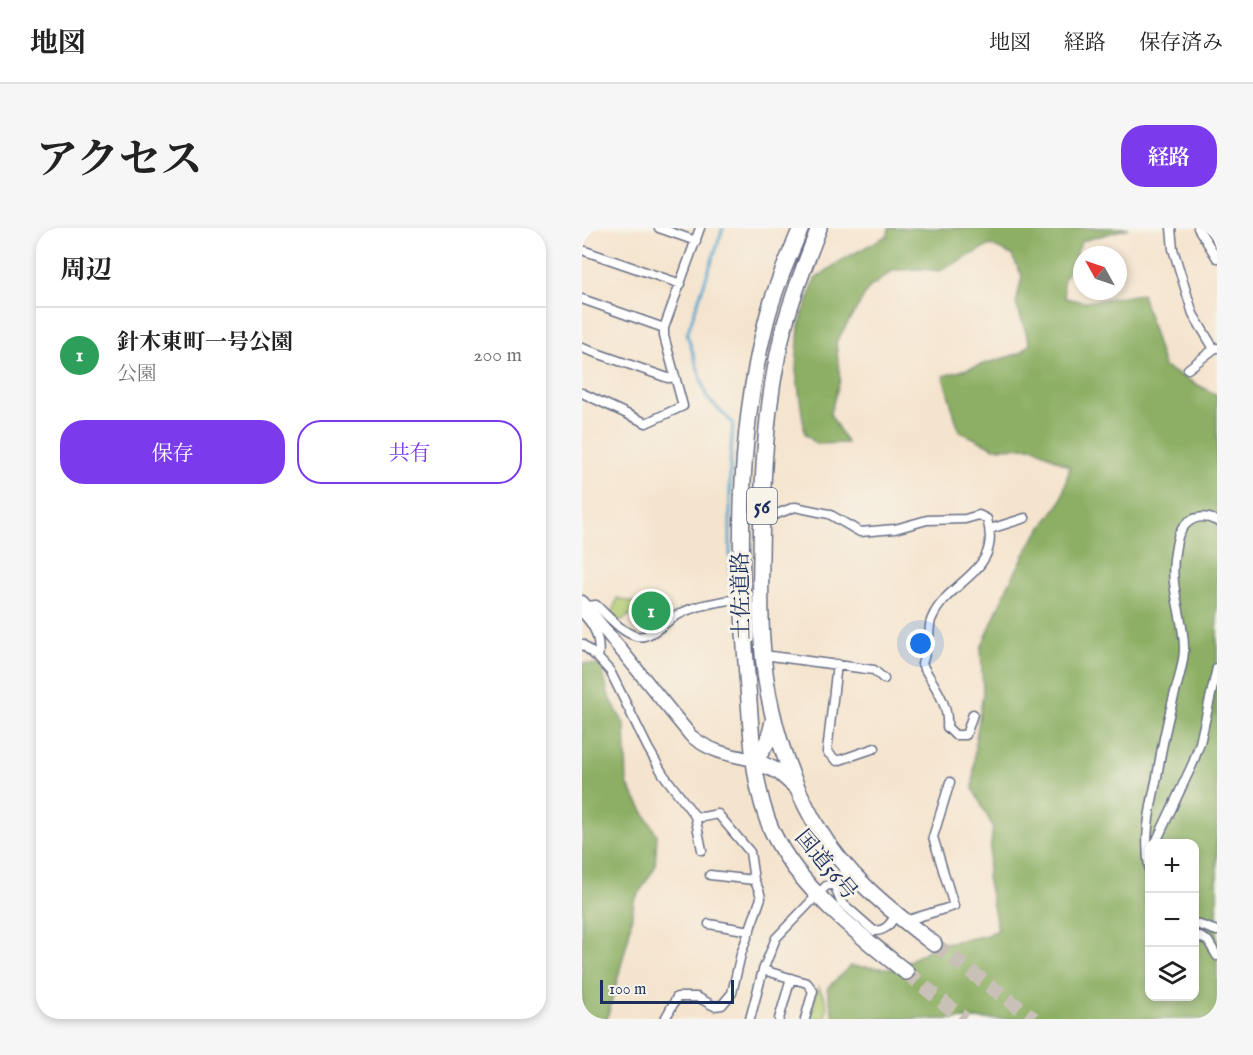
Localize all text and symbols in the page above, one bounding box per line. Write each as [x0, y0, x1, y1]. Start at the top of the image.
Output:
text: 地図 [30, 27, 86, 62]
text: 地図 [989, 30, 1031, 57]
text: 経路 [1064, 30, 1106, 57]
text: 保存済み [1139, 30, 1223, 57]
button: 経路 [1121, 125, 1217, 187]
text: アクセス [36, 135, 203, 188]
north arrow [1073, 246, 1127, 300]
text: 周辺 [60, 254, 112, 287]
text: 針木東町一号公園 [117, 329, 293, 357]
text: 1 [76, 343, 83, 368]
text: 200 m [473, 343, 522, 368]
text: 公園 [117, 362, 157, 387]
button: 保存 [60, 420, 285, 484]
button: 共有 [297, 420, 522, 484]
road number: 56 [747, 488, 777, 524]
street label: 土佐道路 [727, 552, 757, 640]
pin: 1 [632, 588, 670, 634]
your location [906, 629, 935, 658]
street label: 国道56号 [788, 824, 863, 906]
map controls [1145, 839, 1199, 1001]
button: + [1145, 839, 1199, 893]
button: − [1145, 893, 1199, 947]
button: layers [1145, 947, 1199, 1001]
scale bar [600, 977, 734, 1004]
text: 100 m [609, 980, 646, 1000]

